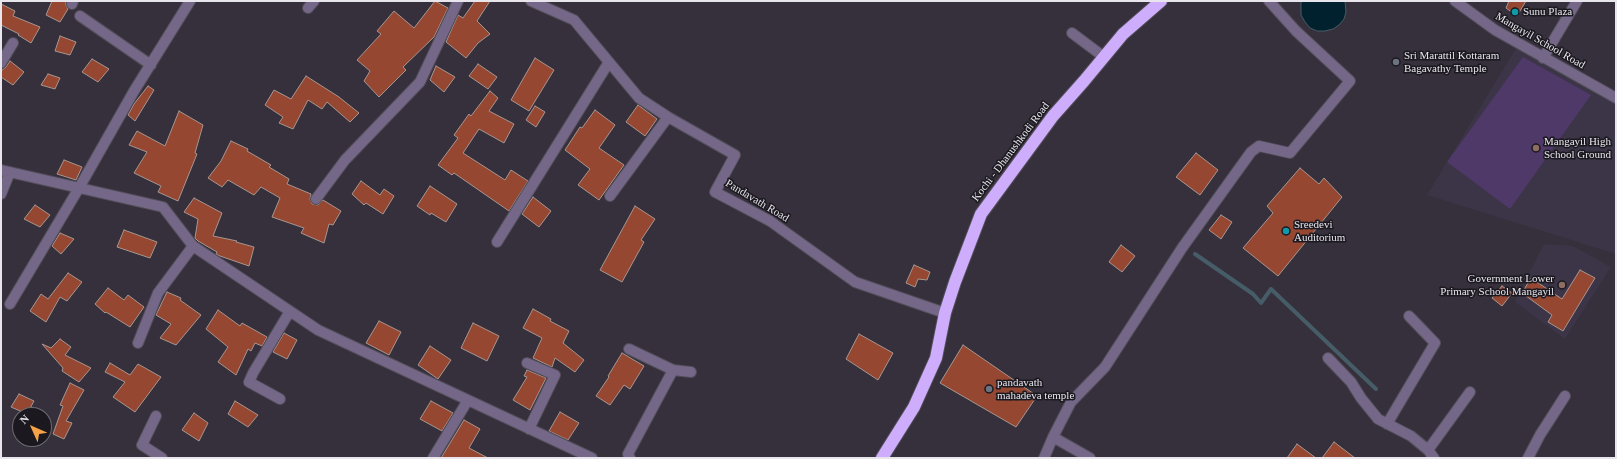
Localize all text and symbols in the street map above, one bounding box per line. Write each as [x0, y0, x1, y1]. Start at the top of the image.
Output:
place label: Sunu Plaza [1523, 5, 1572, 19]
marker: Sunu Plaza [1510, 7, 1520, 17]
street label: Mangayil School Road [1493, 10, 1587, 72]
place label: Sri Marattil Kottaram Bagavathy Temple [1404, 49, 1499, 75]
marker: Sri Marattil Kottaram Bagavathy Temple [1391, 57, 1401, 67]
street label: Kochi - Dhanushkodi Road [969, 100, 1053, 204]
place label: Mangayil High School Ground [1544, 135, 1611, 161]
marker: Mangayil High School Ground [1531, 143, 1541, 153]
street label: Pandavath Road [723, 177, 791, 225]
place label: Sreedevi Auditorium [1294, 218, 1345, 244]
marker: Sreedevi Auditorium [1281, 226, 1291, 236]
place label: Government Lower Primary School Mangayil [1440, 272, 1554, 298]
marker: Government Lower Primary School Mangayil [1557, 280, 1567, 290]
place label: pandavath mahadeva temple [997, 376, 1074, 402]
marker: pandavath mahadeva temple [984, 384, 994, 394]
north arrow [12, 407, 52, 447]
text: N [17, 412, 31, 426]

